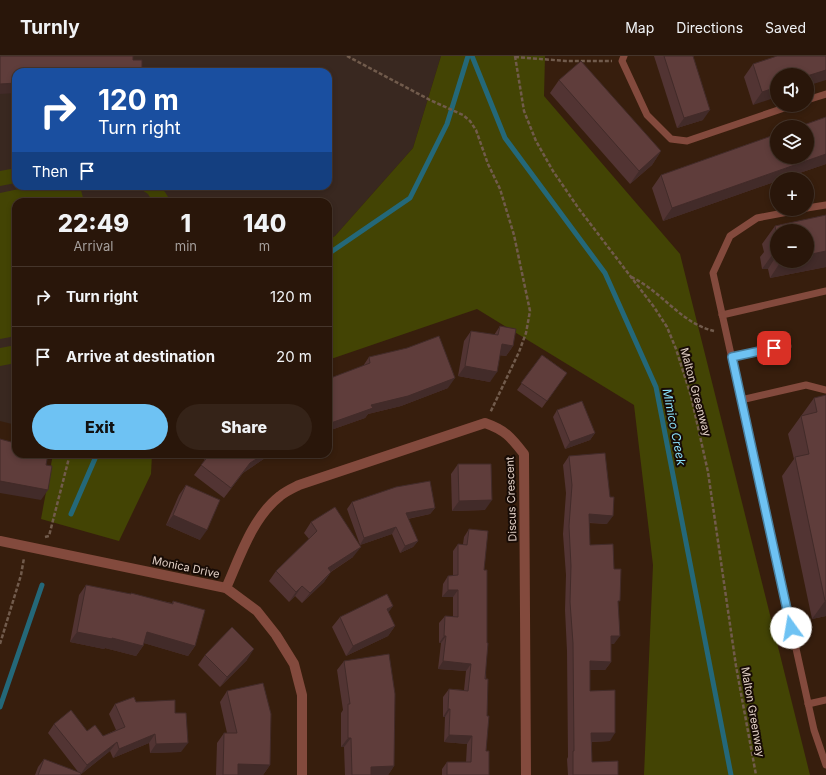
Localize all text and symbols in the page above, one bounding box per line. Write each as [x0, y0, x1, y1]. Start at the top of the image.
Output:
text: Turnly [20, 16, 80, 39]
text: Map [625, 19, 654, 36]
text: Directions [676, 19, 743, 36]
text: Saved [765, 19, 806, 36]
map controls [770, 68, 814, 268]
button: sound [770, 68, 814, 112]
text: 120 m [98, 83, 179, 117]
icon: right [32, 84, 84, 136]
text: Turn right [98, 117, 181, 138]
button: layers [770, 120, 814, 164]
icon: arrive [76, 160, 98, 182]
text: Then [32, 162, 68, 181]
button: + [770, 172, 814, 216]
text: 22:49 [58, 209, 129, 238]
text: 1 [181, 209, 191, 238]
text: 140 [243, 209, 286, 238]
button: − [770, 224, 814, 268]
text: Arrival [73, 238, 113, 254]
text: min [175, 238, 197, 254]
text: m [259, 238, 270, 254]
icon: right [32, 286, 54, 308]
text: Turn right [66, 287, 138, 306]
text: 120 m [270, 287, 312, 306]
pin [757, 331, 791, 365]
icon: arrive [763, 337, 785, 359]
icon: arrive [32, 346, 54, 368]
street label: Malton Greenway [677, 346, 715, 438]
text: Arrive at destination [66, 347, 215, 366]
text: 20 m [276, 347, 312, 366]
water label: Mimico Creek [660, 387, 689, 467]
button: Exit [32, 404, 168, 450]
button: Share [176, 404, 312, 450]
street label: Discus Crescent [503, 456, 519, 542]
street label: Monica Drive [151, 553, 221, 581]
position arrow [770, 607, 812, 649]
street label: Malton Greenway [738, 666, 768, 758]

